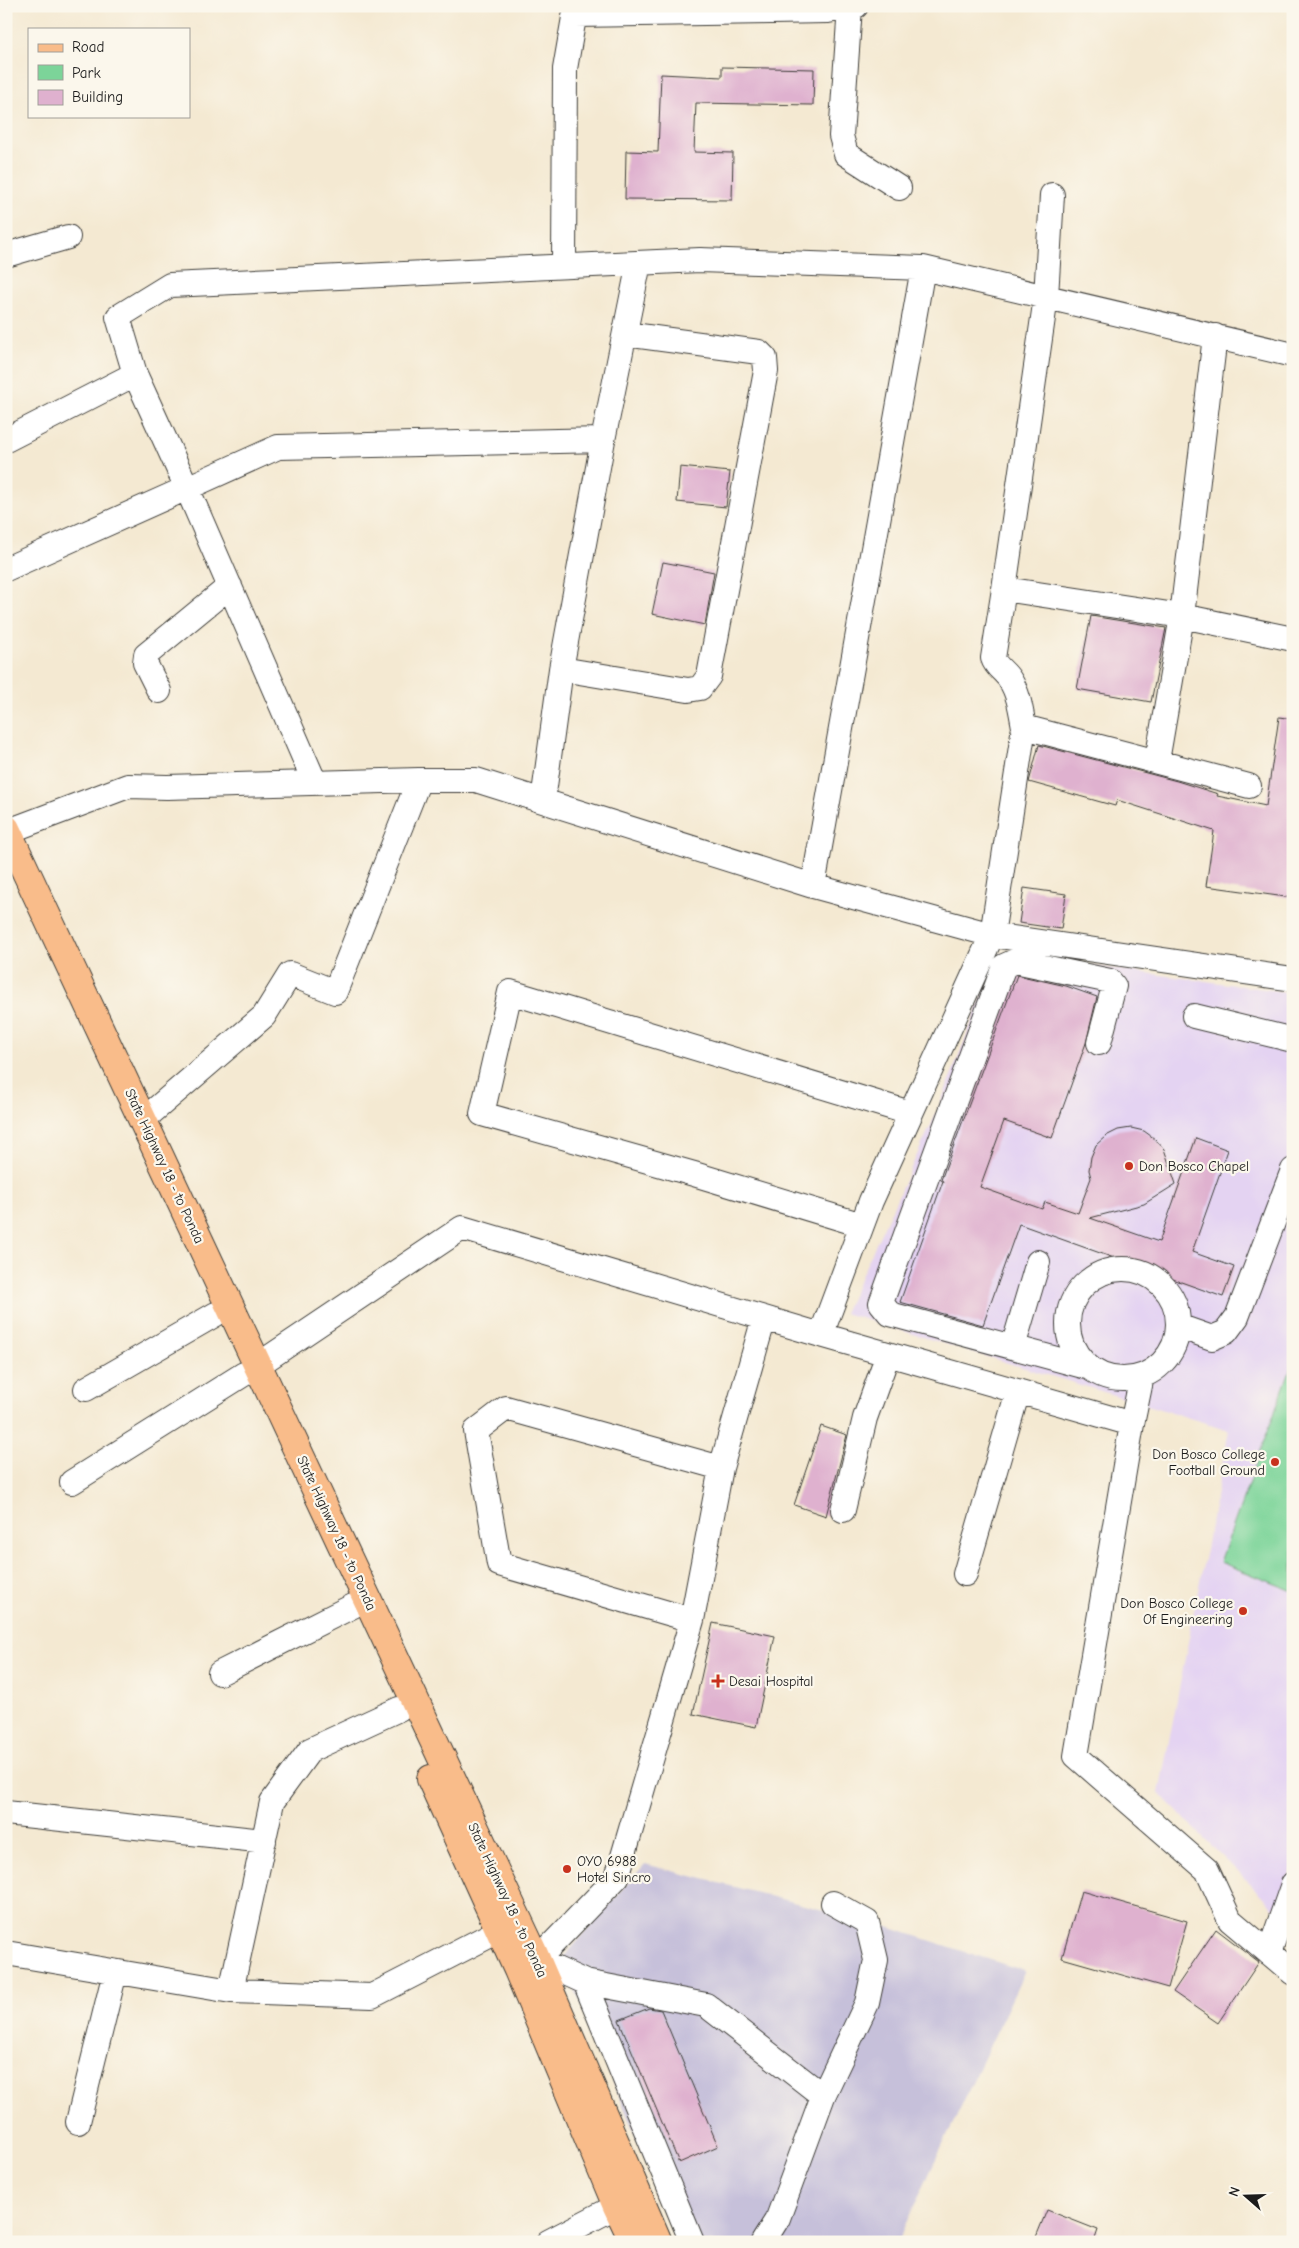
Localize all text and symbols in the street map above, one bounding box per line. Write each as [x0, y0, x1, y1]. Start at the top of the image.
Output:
legend [28, 28, 190, 118]
text: Road [72, 38, 104, 56]
text: Park [72, 64, 101, 82]
text: Building [72, 88, 123, 106]
street label: State Highway 18 - to Ponda [121, 1086, 208, 1246]
place label: Don Bosco Chapel [1139, 1158, 1249, 1175]
marker: Don Bosco Chapel [1123, 1160, 1135, 1172]
place label: Don Bosco College Football Ground [1152, 1446, 1265, 1479]
street label: State Highway 18 - to Ponda [293, 1453, 380, 1613]
marker: Don Bosco College Football Ground [1269, 1456, 1281, 1468]
place label: Don Bosco College Of Engineering [1120, 1595, 1233, 1628]
marker: Don Bosco College Of Engineering [1237, 1605, 1249, 1617]
place label: Desai Hospital [729, 1673, 813, 1690]
marker: Desai Hospital [711, 1674, 725, 1688]
street label: State Highway 18 - to Ponda [464, 1820, 551, 1980]
place label: OYO 6988 Hotel Sincro [577, 1853, 651, 1886]
marker: OYO 6988 Hotel Sincro [561, 1863, 573, 1875]
north arrow [1222, 2170, 1272, 2220]
text: N [1225, 2185, 1244, 2199]

